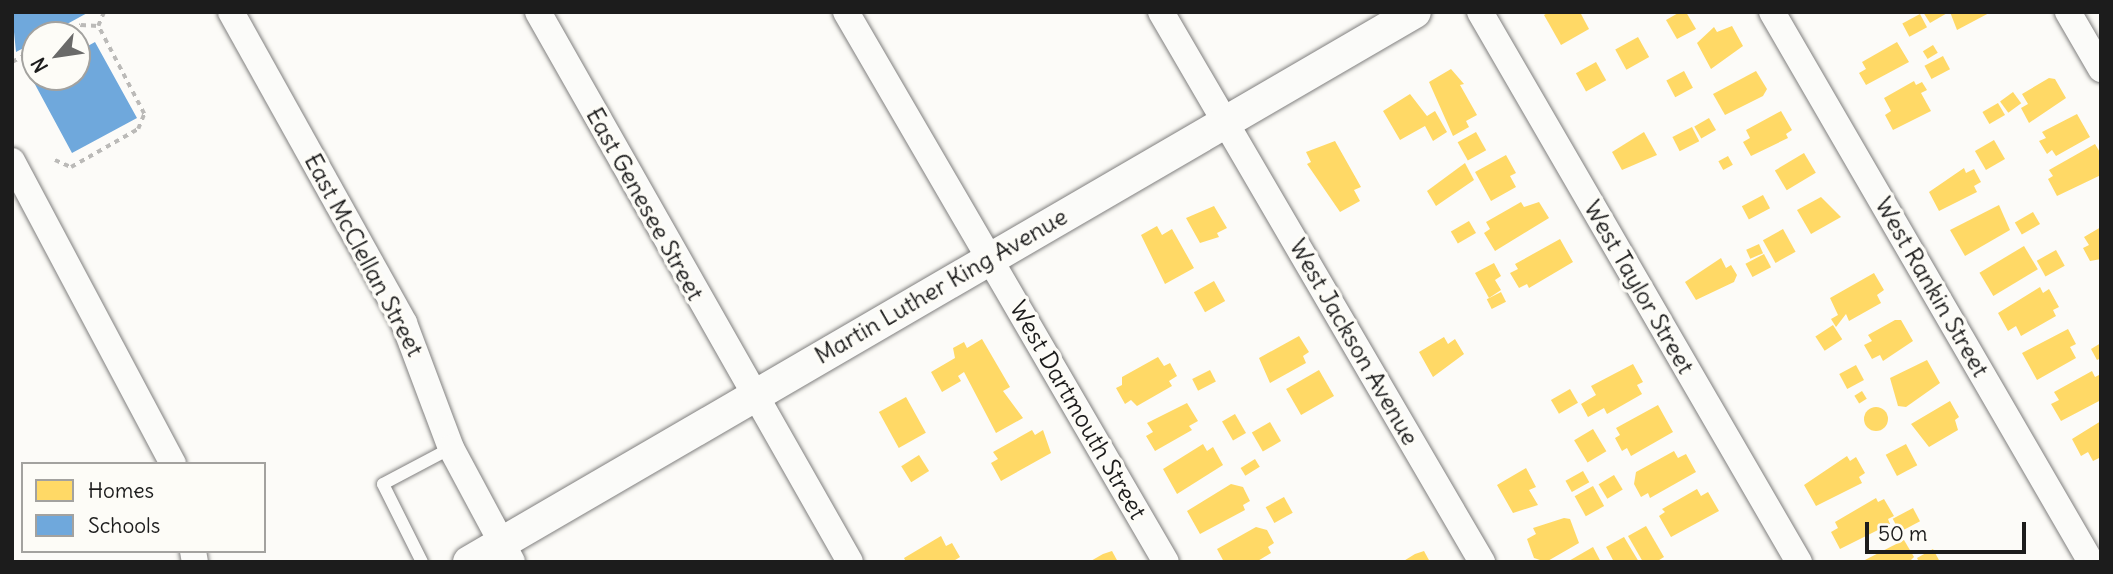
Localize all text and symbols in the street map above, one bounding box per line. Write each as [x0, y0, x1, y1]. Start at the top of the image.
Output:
north arrow [21, 21, 91, 91]
text: N [26, 54, 53, 77]
street label: East Genesee Street [580, 103, 710, 305]
street label: East McClellan Street [298, 149, 430, 361]
street label: West Rankin Street [1869, 192, 1995, 382]
street label: West Taylor Street [1578, 195, 1700, 379]
street label: Martin Luther King Avenue [810, 202, 1072, 370]
street label: West Jackson Avenue [1283, 234, 1425, 450]
street label: West Dartmouth Street [1004, 296, 1152, 524]
legend [21, 462, 266, 553]
text: Homes [88, 477, 154, 504]
scale bar [1868, 508, 2029, 552]
text: Schools [88, 512, 160, 539]
text: 50 m [1878, 520, 1927, 547]

